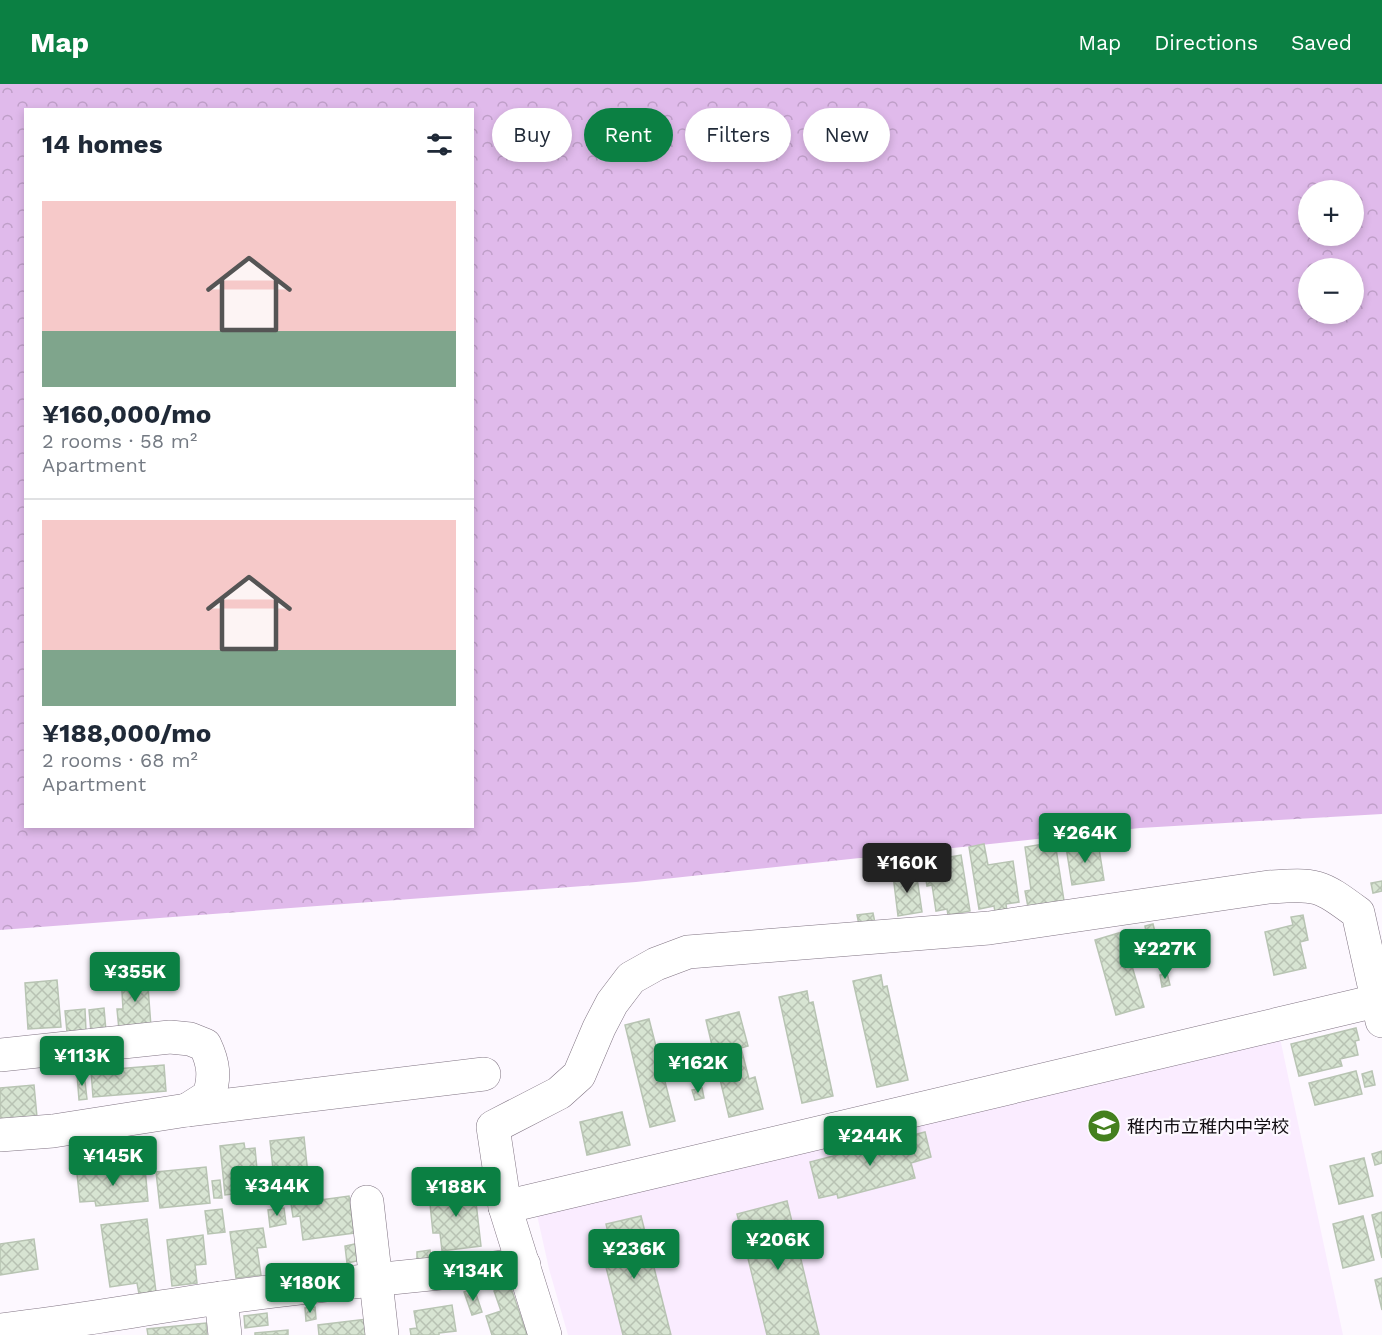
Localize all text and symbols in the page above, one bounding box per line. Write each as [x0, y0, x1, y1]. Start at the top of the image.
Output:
text: Map [30, 26, 89, 59]
text: Map [1078, 30, 1121, 55]
text: Directions [1154, 30, 1258, 55]
text: Saved [1291, 30, 1352, 55]
chip: Buy [492, 108, 572, 162]
chip: Rent [584, 108, 673, 162]
chip: Filters [685, 108, 791, 162]
chip: New [803, 108, 890, 162]
icon: filters [423, 128, 456, 161]
text: 14 homes [42, 129, 163, 159]
map controls [1298, 180, 1364, 324]
button: + [1298, 180, 1364, 246]
icon: home [195, 240, 303, 348]
button: − [1298, 258, 1364, 324]
text: ¥160,000/mo [42, 399, 211, 429]
text: 2 rooms · 58 m² [42, 429, 197, 453]
text: Apartment [42, 453, 146, 477]
icon: home [195, 559, 303, 667]
text: ¥188,000/mo [42, 718, 211, 748]
text: 2 rooms · 68 m² [42, 748, 198, 772]
text: Apartment [42, 772, 146, 796]
pin: ¥264K [1043, 813, 1127, 864]
text: ¥264K [1053, 820, 1117, 844]
pin: ¥160K [865, 843, 949, 894]
text: ¥160K [877, 850, 938, 874]
pin: ¥227K [1123, 929, 1207, 980]
text: ¥227K [1134, 936, 1196, 960]
pin: ¥355K [93, 952, 177, 1003]
text: ¥355K [104, 959, 166, 983]
pin: ¥113K [40, 1036, 124, 1087]
text: ¥113K [54, 1043, 110, 1067]
pin: ¥162K [656, 1043, 740, 1094]
text: ¥162K [668, 1050, 728, 1074]
school or university icon: 稚内市立稚内中学校 [1086, 1108, 1122, 1144]
pin: ¥244K [828, 1116, 912, 1167]
place label: 稚内市立稚内中学校 [1127, 1116, 1289, 1137]
text: ¥244K [838, 1123, 902, 1147]
pin: ¥145K [71, 1136, 155, 1187]
text: ¥145K [83, 1143, 143, 1167]
pin: ¥344K [235, 1166, 319, 1217]
pin: ¥188K [414, 1167, 498, 1218]
text: ¥344K [245, 1173, 309, 1197]
text: ¥188K [426, 1174, 486, 1198]
pin: ¥206K [736, 1220, 820, 1271]
text: ¥206K [746, 1227, 810, 1251]
pin: ¥236K [592, 1229, 676, 1280]
text: ¥236K [602, 1236, 666, 1260]
pin: ¥134K [431, 1251, 515, 1302]
text: ¥134K [443, 1258, 503, 1282]
pin: ¥180K [268, 1263, 352, 1314]
text: ¥180K [279, 1270, 341, 1294]

